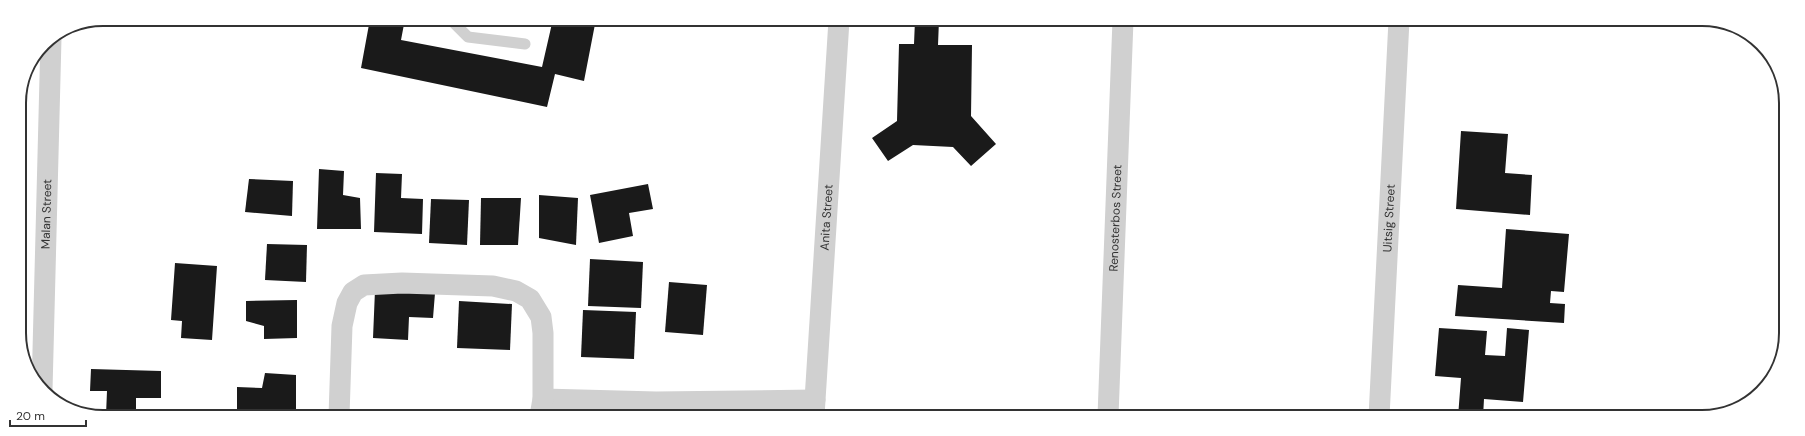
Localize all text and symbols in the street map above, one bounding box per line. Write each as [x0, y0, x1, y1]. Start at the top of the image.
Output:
street label: Renosterbos Street [1105, 164, 1126, 272]
street label: Malan Street [38, 179, 55, 249]
street label: Uitsig Street [1379, 183, 1399, 253]
street label: Anita Street [816, 184, 837, 251]
scale bar [10, 402, 86, 428]
text: 20 m [16, 408, 45, 424]

